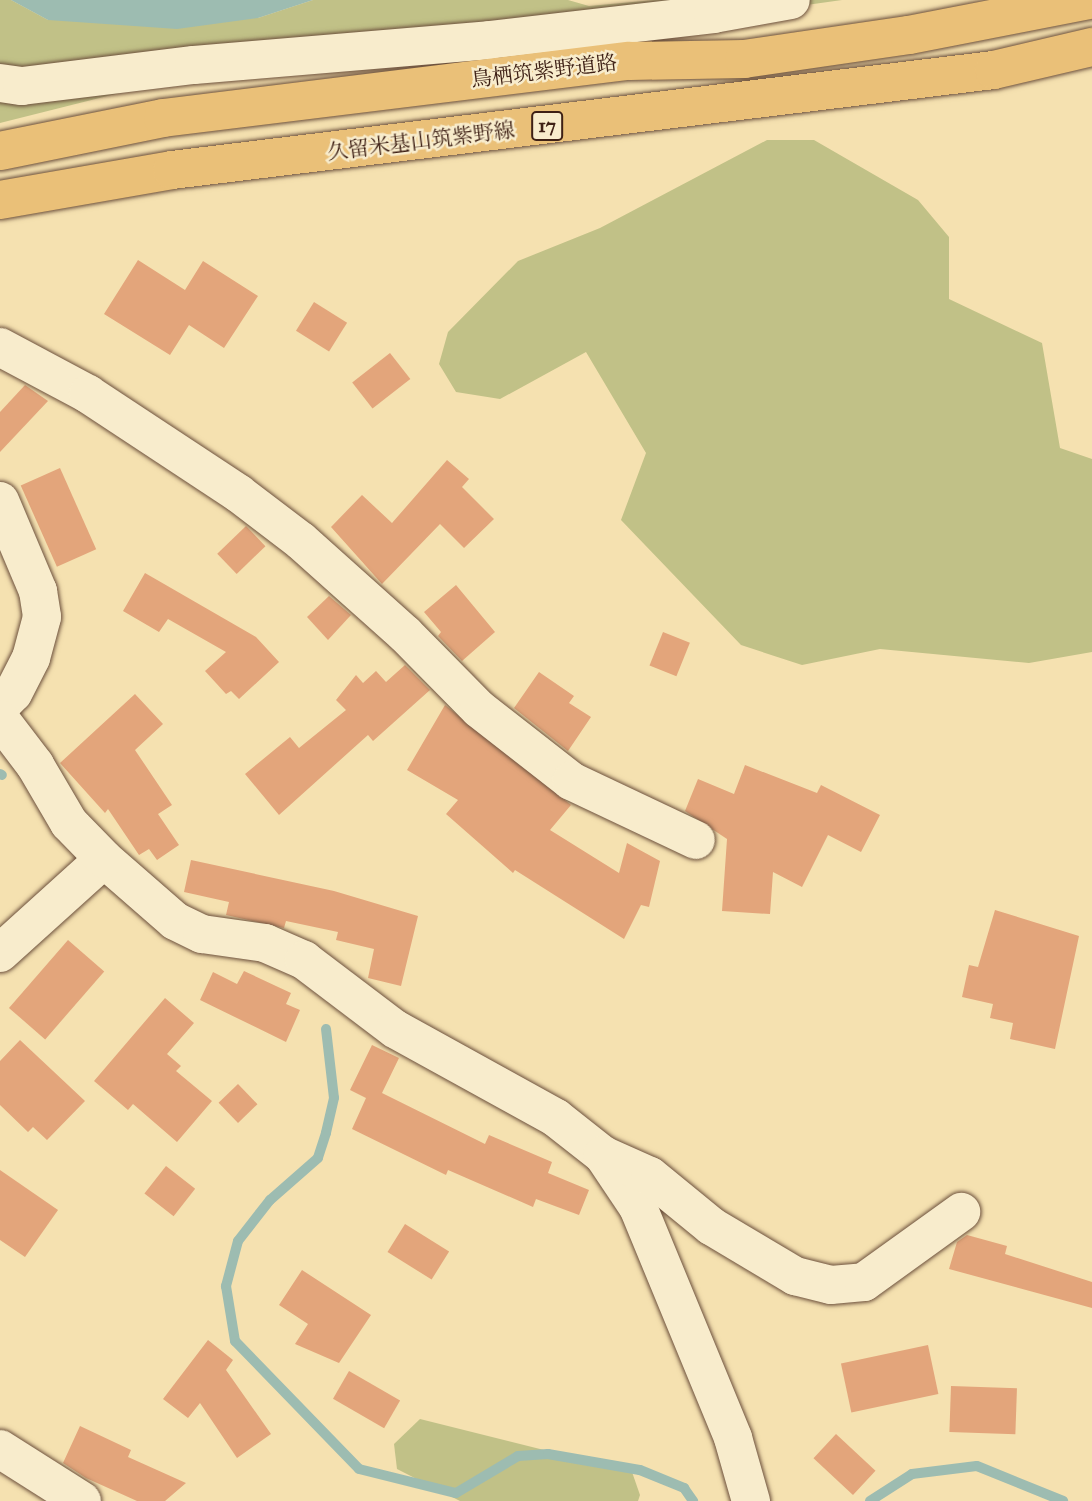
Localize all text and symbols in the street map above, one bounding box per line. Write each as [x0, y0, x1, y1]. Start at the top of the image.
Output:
street label: 鳥栖筑紫野道路 [470, 50, 618, 92]
road number: 17 [530, 110, 564, 142]
street label: 久留米基山筑紫野線 [326, 117, 516, 165]

